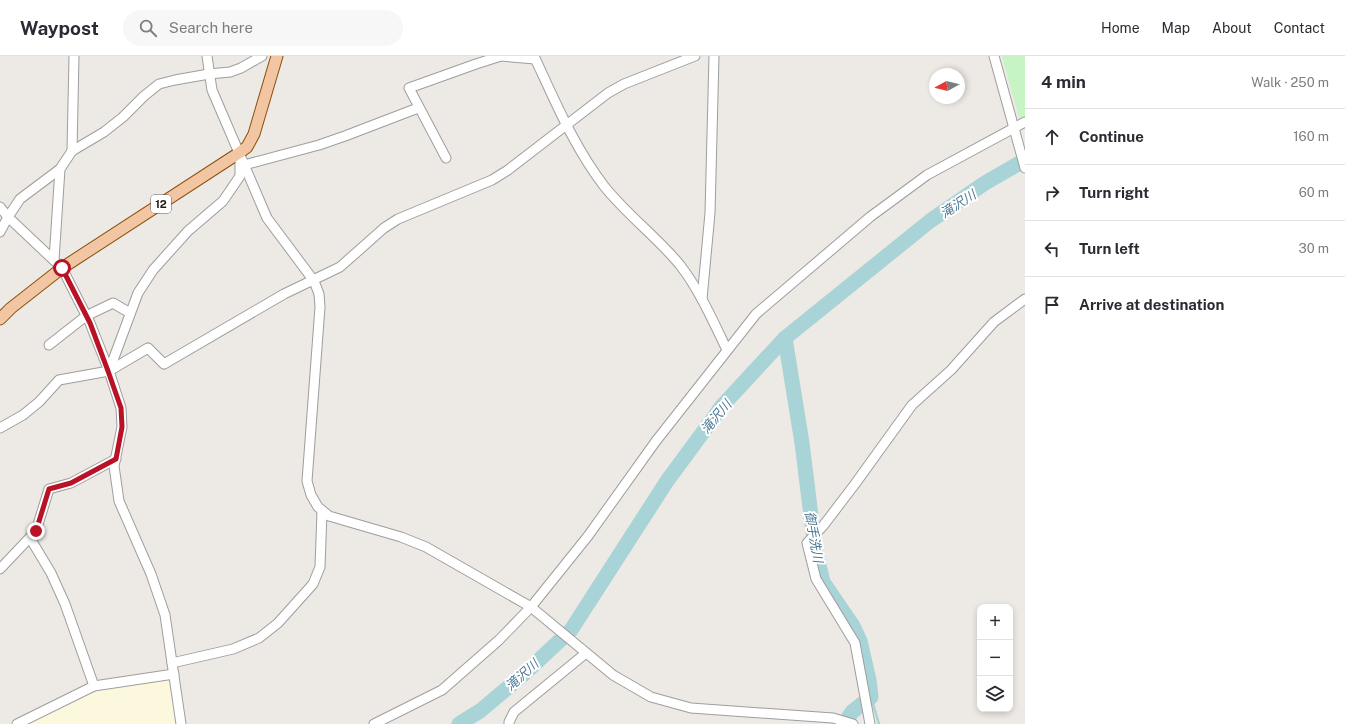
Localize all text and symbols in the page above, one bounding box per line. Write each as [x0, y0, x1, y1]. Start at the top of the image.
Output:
search box [123, 10, 403, 46]
text: Waypost [20, 17, 99, 39]
icon: search [137, 17, 159, 39]
text: Search here [169, 19, 253, 36]
text: Home [1101, 20, 1140, 36]
text: Map [1162, 20, 1190, 36]
text: About [1212, 20, 1252, 36]
text: Contact [1274, 20, 1325, 36]
north arrow [929, 68, 965, 104]
text: 4 min [1041, 72, 1086, 92]
text: Walk · 250 m [1251, 75, 1329, 90]
icon: ahead [1041, 126, 1063, 148]
text: Continue [1079, 128, 1144, 145]
text: 160 m [1293, 129, 1329, 144]
icon: right [1041, 182, 1063, 204]
text: Turn right [1079, 184, 1149, 201]
text: 60 m [1299, 185, 1329, 200]
water label: 滝沢川 [938, 186, 980, 221]
road number: 12 [151, 195, 171, 213]
icon: left [1041, 238, 1063, 260]
text: Turn left [1079, 240, 1140, 257]
text: 30 m [1299, 241, 1329, 256]
route start [53, 259, 71, 277]
icon: arrive [1041, 294, 1063, 316]
text: Arrive at destination [1079, 296, 1224, 313]
water label: 滝沢川 [698, 396, 736, 437]
water label: 御手洗川 [802, 510, 826, 566]
route end [27, 522, 45, 540]
map controls [977, 604, 1013, 712]
button: + [977, 604, 1013, 640]
button: − [977, 640, 1013, 676]
water label: 滝沢川 [502, 655, 543, 694]
button: layers [977, 676, 1013, 712]

